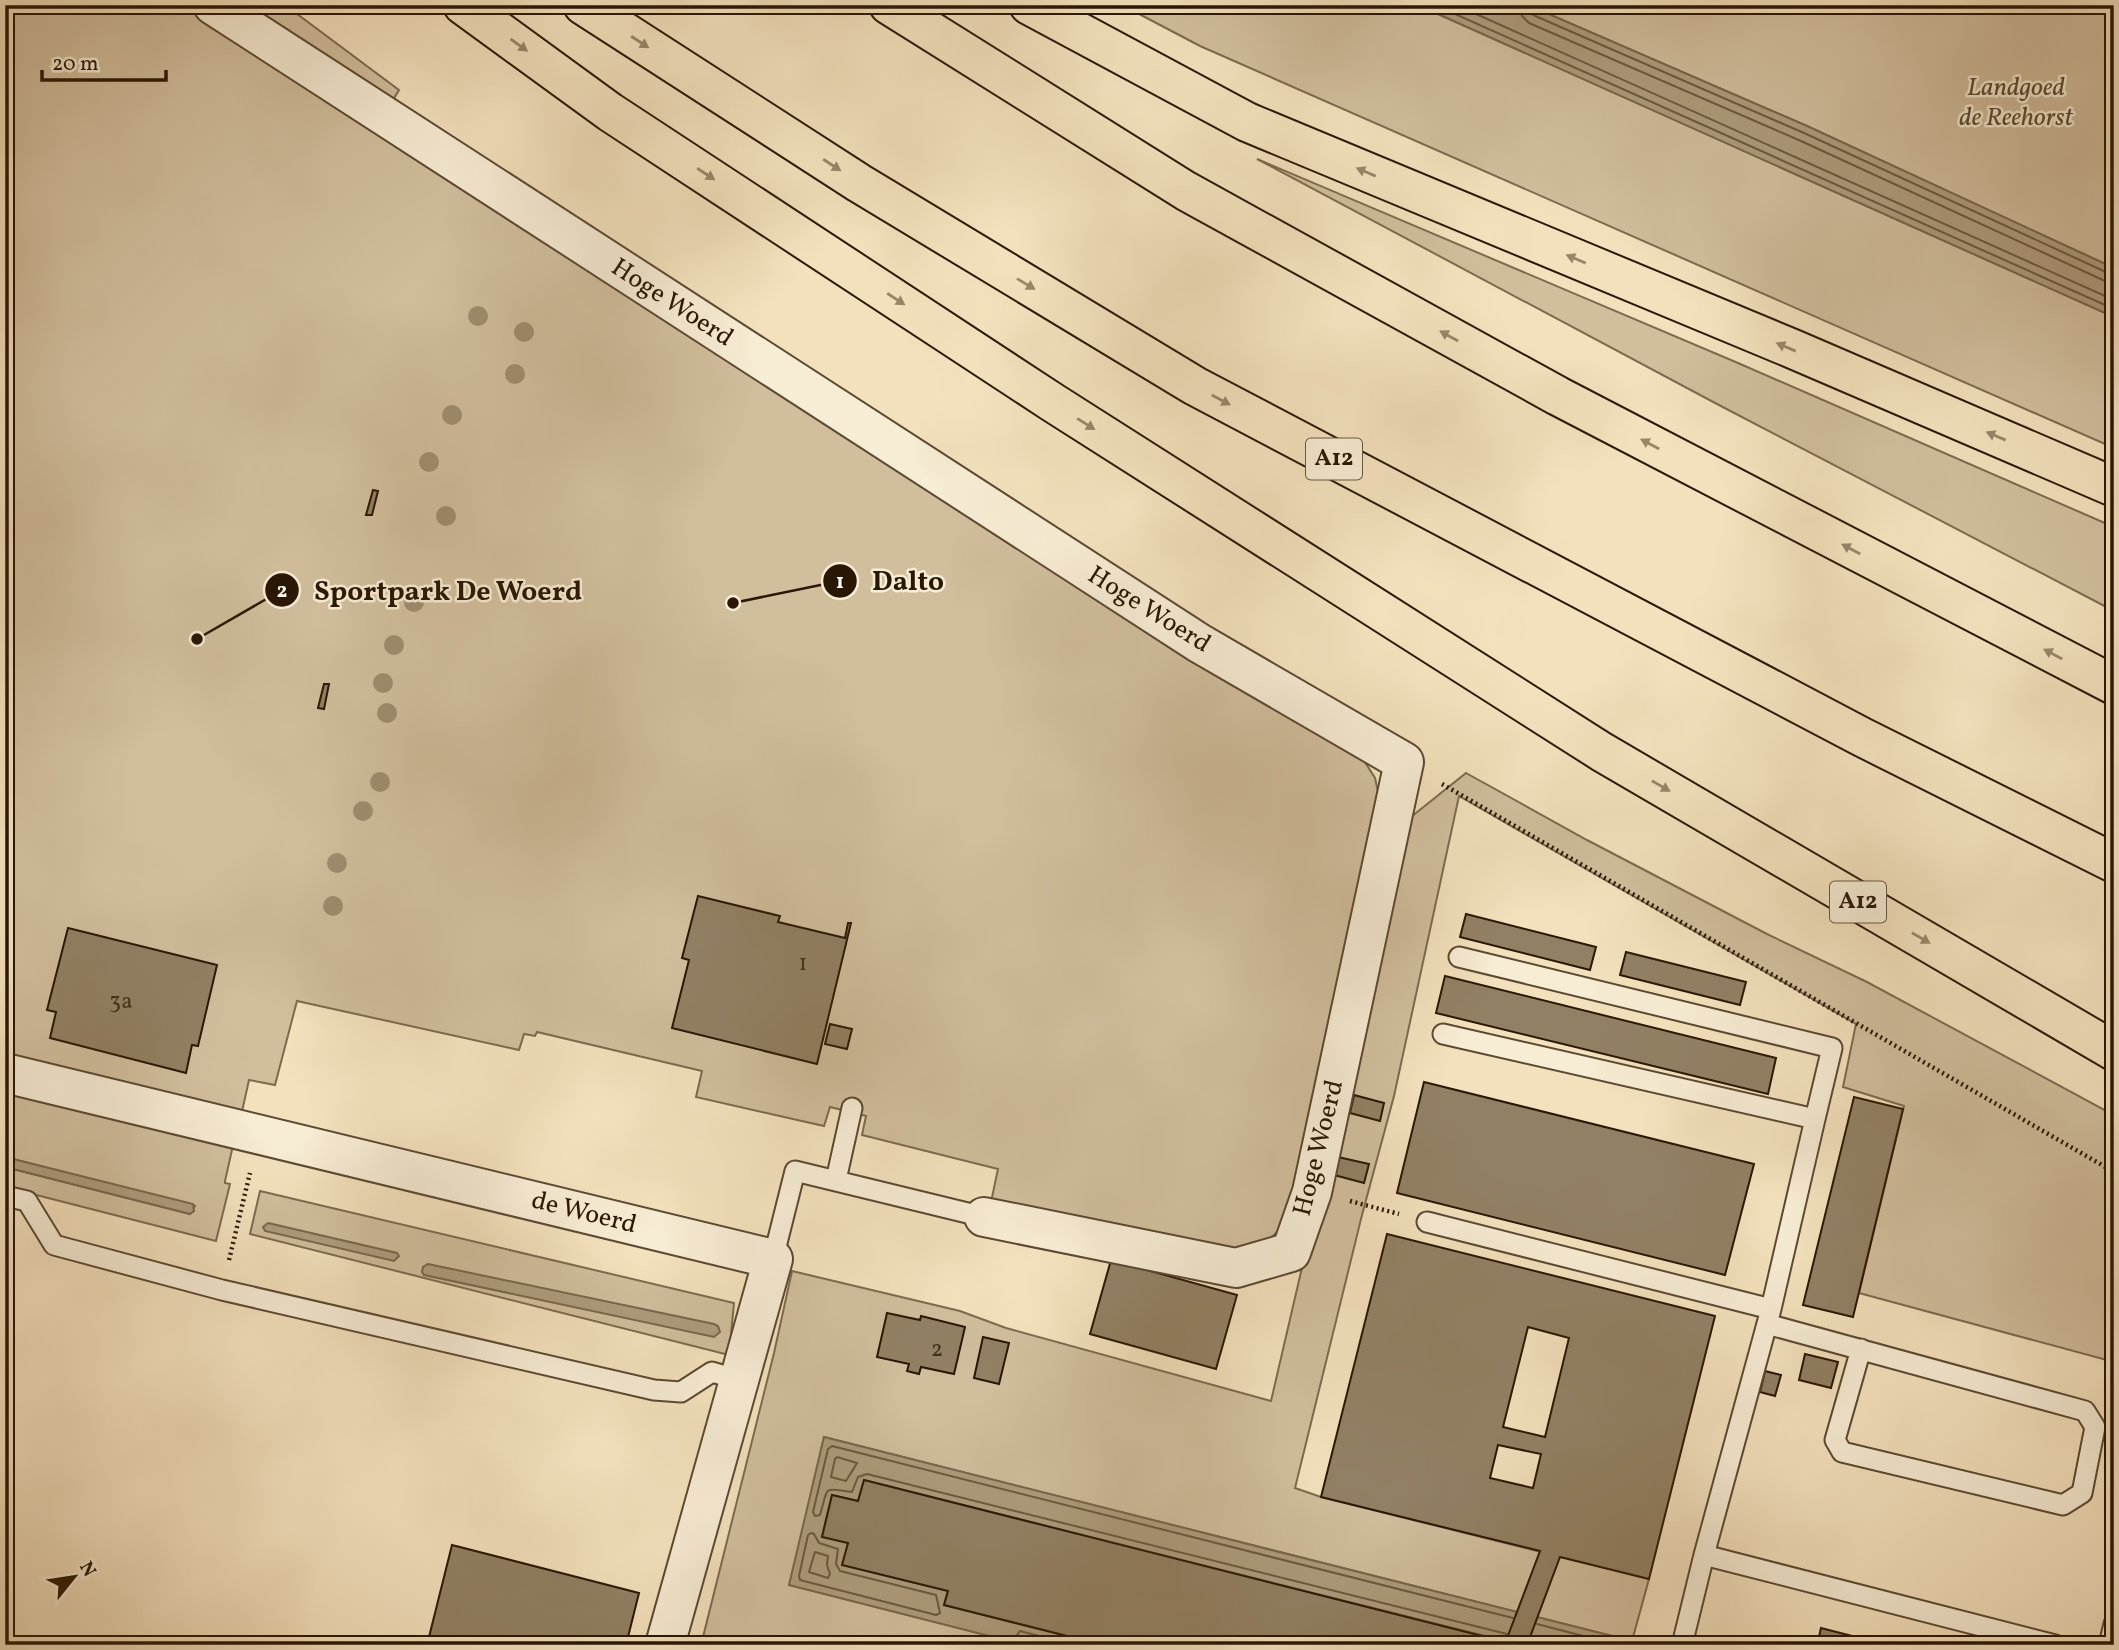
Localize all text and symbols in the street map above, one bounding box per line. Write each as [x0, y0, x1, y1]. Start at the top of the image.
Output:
one-way arrow [631, 36, 650, 49]
scale bar [42, 38, 166, 82]
one-way arrow [509, 38, 528, 52]
text: 20 m [52, 50, 98, 79]
park label: Landgoed de Reehorst [1959, 70, 2073, 136]
one-way arrow [822, 159, 841, 172]
one-way arrow [1356, 166, 1377, 177]
one-way arrow [696, 168, 716, 181]
street label: Hoge Woerd [604, 250, 740, 356]
one-way arrow [1566, 253, 1587, 264]
one-way arrow [1016, 277, 1035, 290]
one-way arrow [886, 293, 906, 306]
one-way arrow [1440, 330, 1459, 342]
one-way arrow [1776, 341, 1797, 352]
one-way arrow [1212, 394, 1231, 406]
one-way arrow [1077, 417, 1096, 430]
one-way arrow [1985, 430, 2006, 441]
road number: A12 [1306, 438, 1362, 480]
one-way arrow [1640, 438, 1660, 449]
one-way arrow [1842, 543, 1861, 555]
callout: Dalto [823, 556, 958, 605]
street label: Hoge Woerd [1080, 558, 1218, 662]
text: Dalto [872, 563, 944, 602]
callout: Sportpark De Woerd [264, 566, 596, 615]
text: 1 [836, 568, 844, 597]
text: Sportpark De Woerd [314, 573, 582, 612]
text: 2 [277, 577, 287, 606]
one-way arrow [2043, 648, 2063, 660]
one-way arrow [1651, 780, 1671, 792]
road number: A12 [1830, 882, 1886, 922]
one-way arrow [1911, 932, 1930, 945]
house number: 1 [799, 948, 807, 980]
house number: 3a [109, 986, 133, 1018]
street label: Hoge Woerd [1285, 1076, 1353, 1220]
street label: de Woerd [528, 1183, 640, 1243]
house number: 2 [931, 1334, 943, 1366]
north arrow [38, 1542, 108, 1612]
text: N [72, 1557, 102, 1582]

